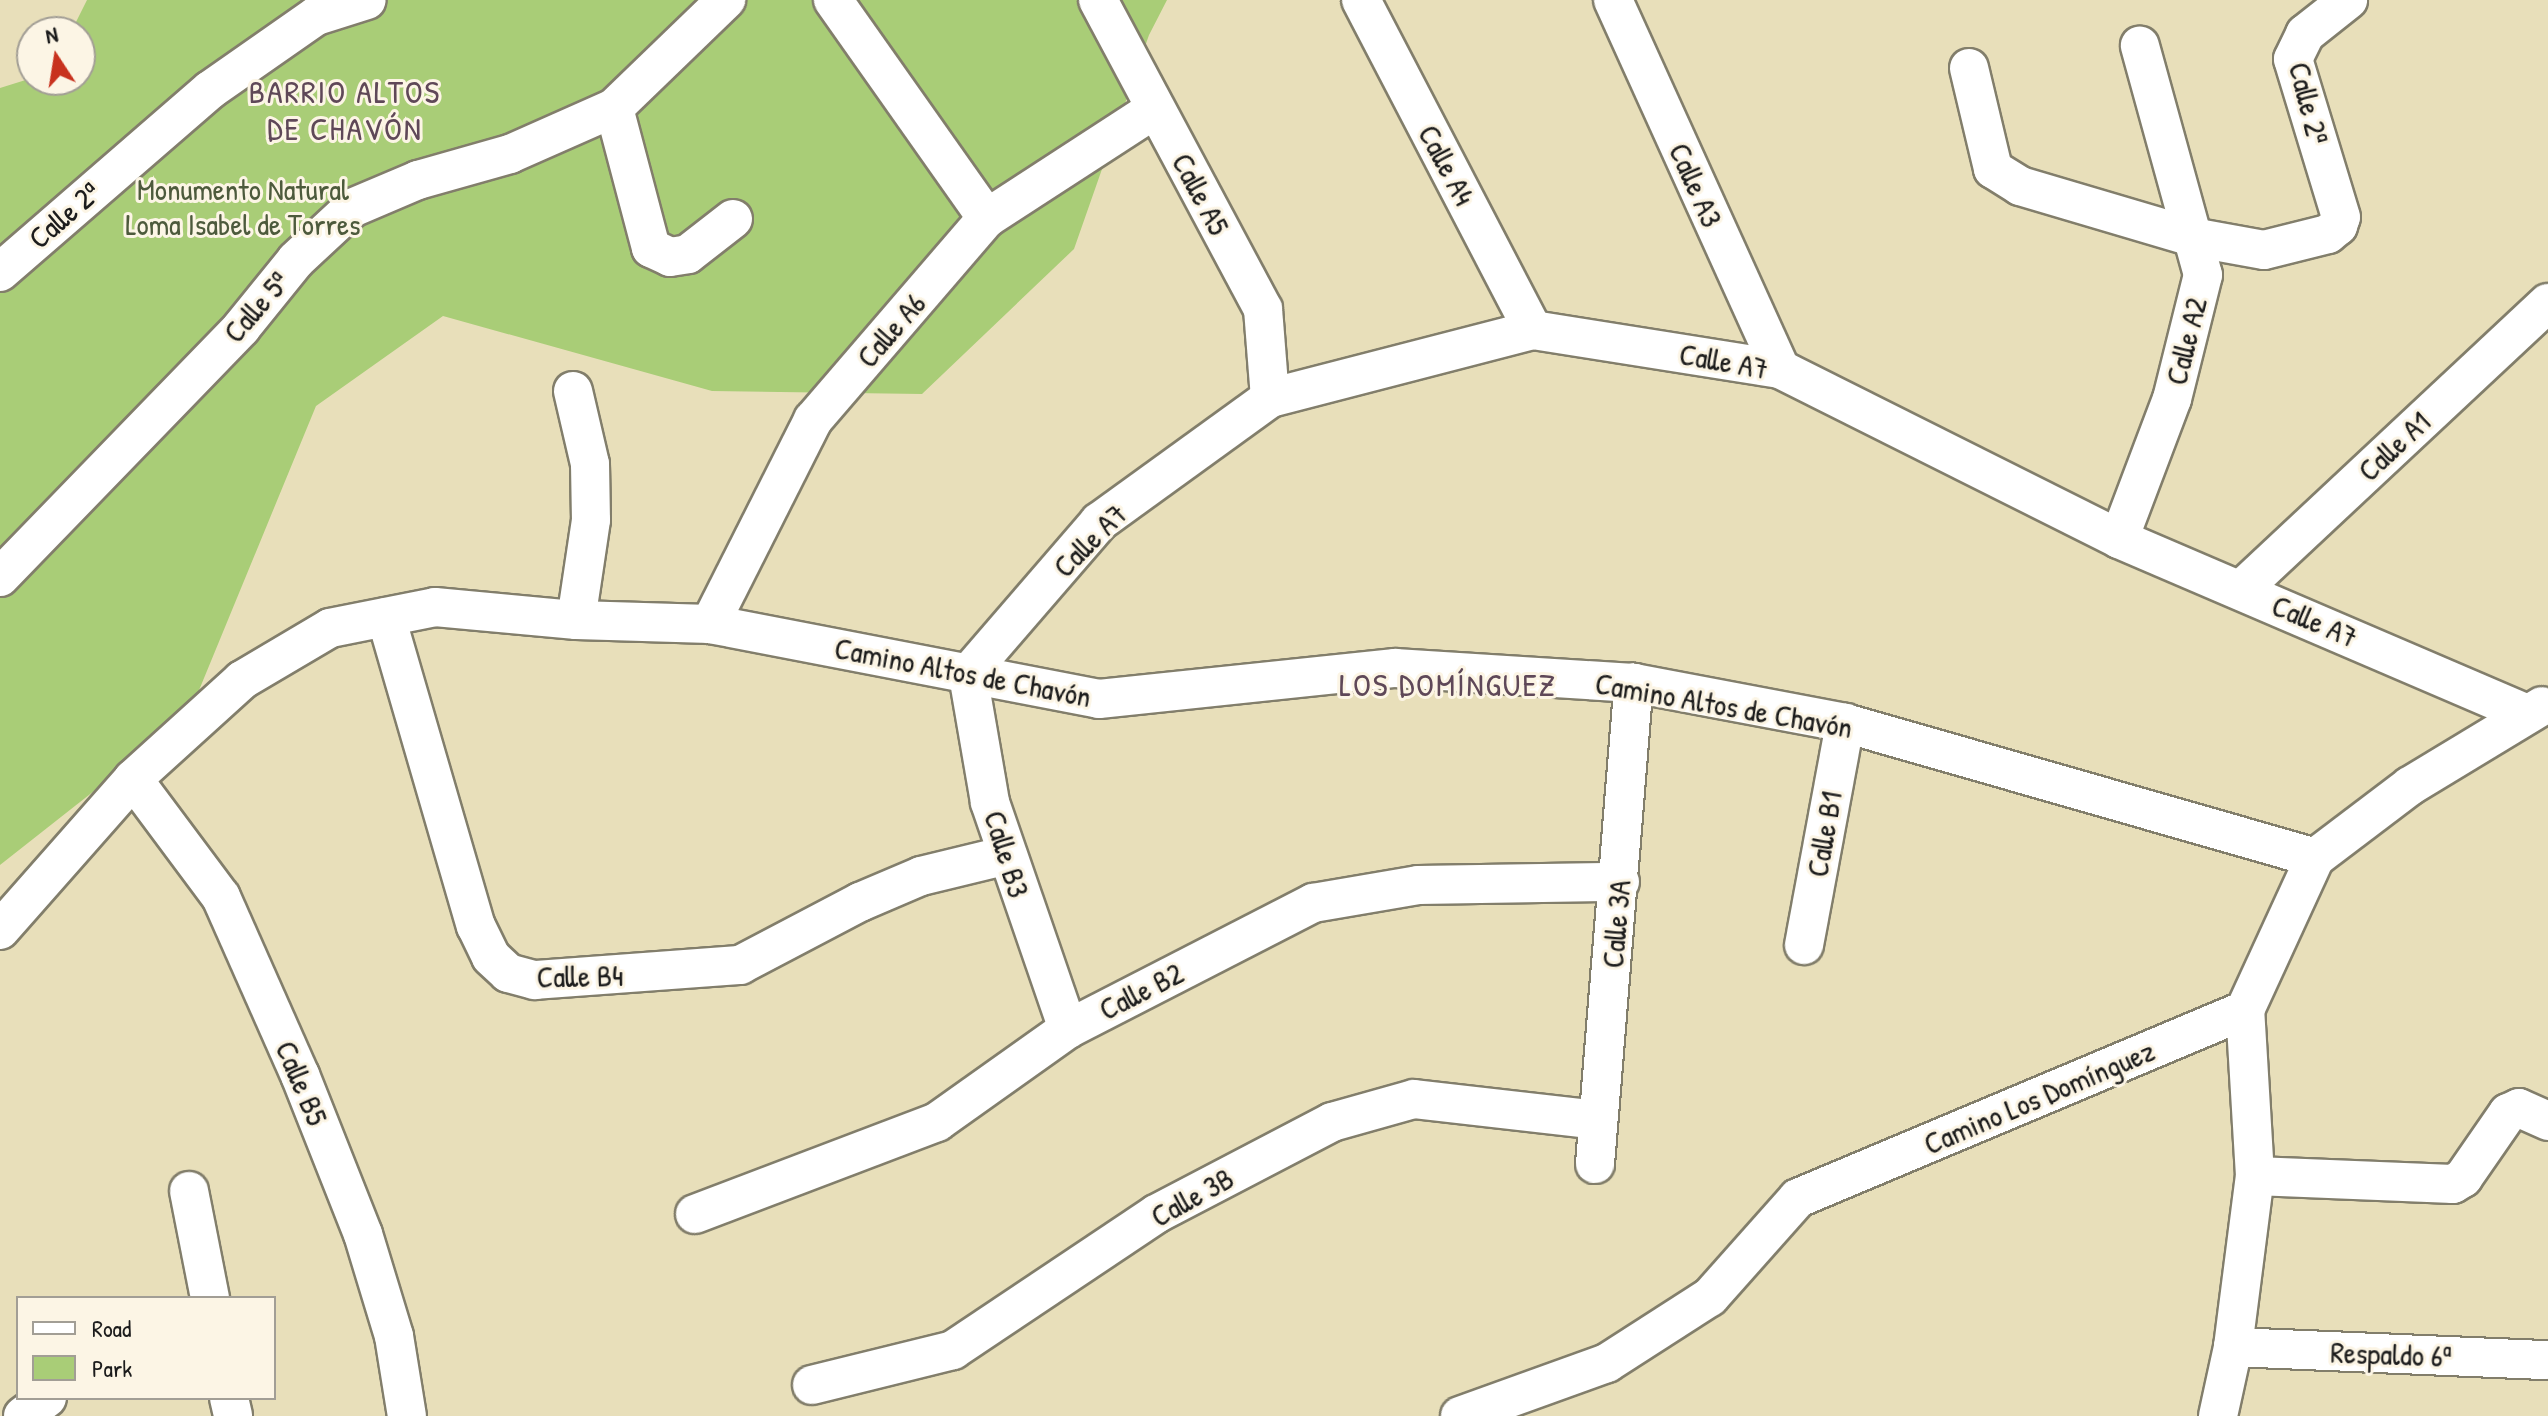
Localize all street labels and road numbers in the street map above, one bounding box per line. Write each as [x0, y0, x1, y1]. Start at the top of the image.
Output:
street label: Calle 2ª [2282, 59, 2336, 147]
street label: Calle A4 [1411, 119, 1483, 211]
street label: Calle A3 [1662, 137, 1730, 233]
street label: Calle A5 [1165, 147, 1237, 241]
street label: Calle 2ª [21, 174, 107, 256]
street label: Calle 5ª [216, 265, 296, 349]
street label: Calle A6 [849, 286, 933, 374]
street label: Calle A2 [2158, 294, 2214, 388]
street label: Calle A7 [1677, 336, 1771, 386]
street label: Calle A1 [2350, 404, 2438, 488]
street label: Calle A7 [1046, 496, 1134, 584]
street label: Calle A7 [2267, 587, 2363, 655]
street label: Camino Altos de Chavón [832, 629, 1094, 715]
street label: Camino Altos de Chavón [1593, 665, 1855, 745]
street label: Calle B1 [1799, 788, 1849, 880]
street label: Calle B3 [977, 806, 1037, 902]
street label: Calle 3A [1594, 879, 1638, 969]
street label: Calle B2 [1093, 955, 1189, 1027]
street label: Calle B4 [536, 957, 624, 995]
street label: Camino Los Domínguez [1918, 1032, 2160, 1162]
street label: Calle B5 [268, 1036, 336, 1130]
street label: Calle 3B [1145, 1160, 1239, 1234]
street label: Respaldo 6ª [2330, 1334, 2452, 1374]

